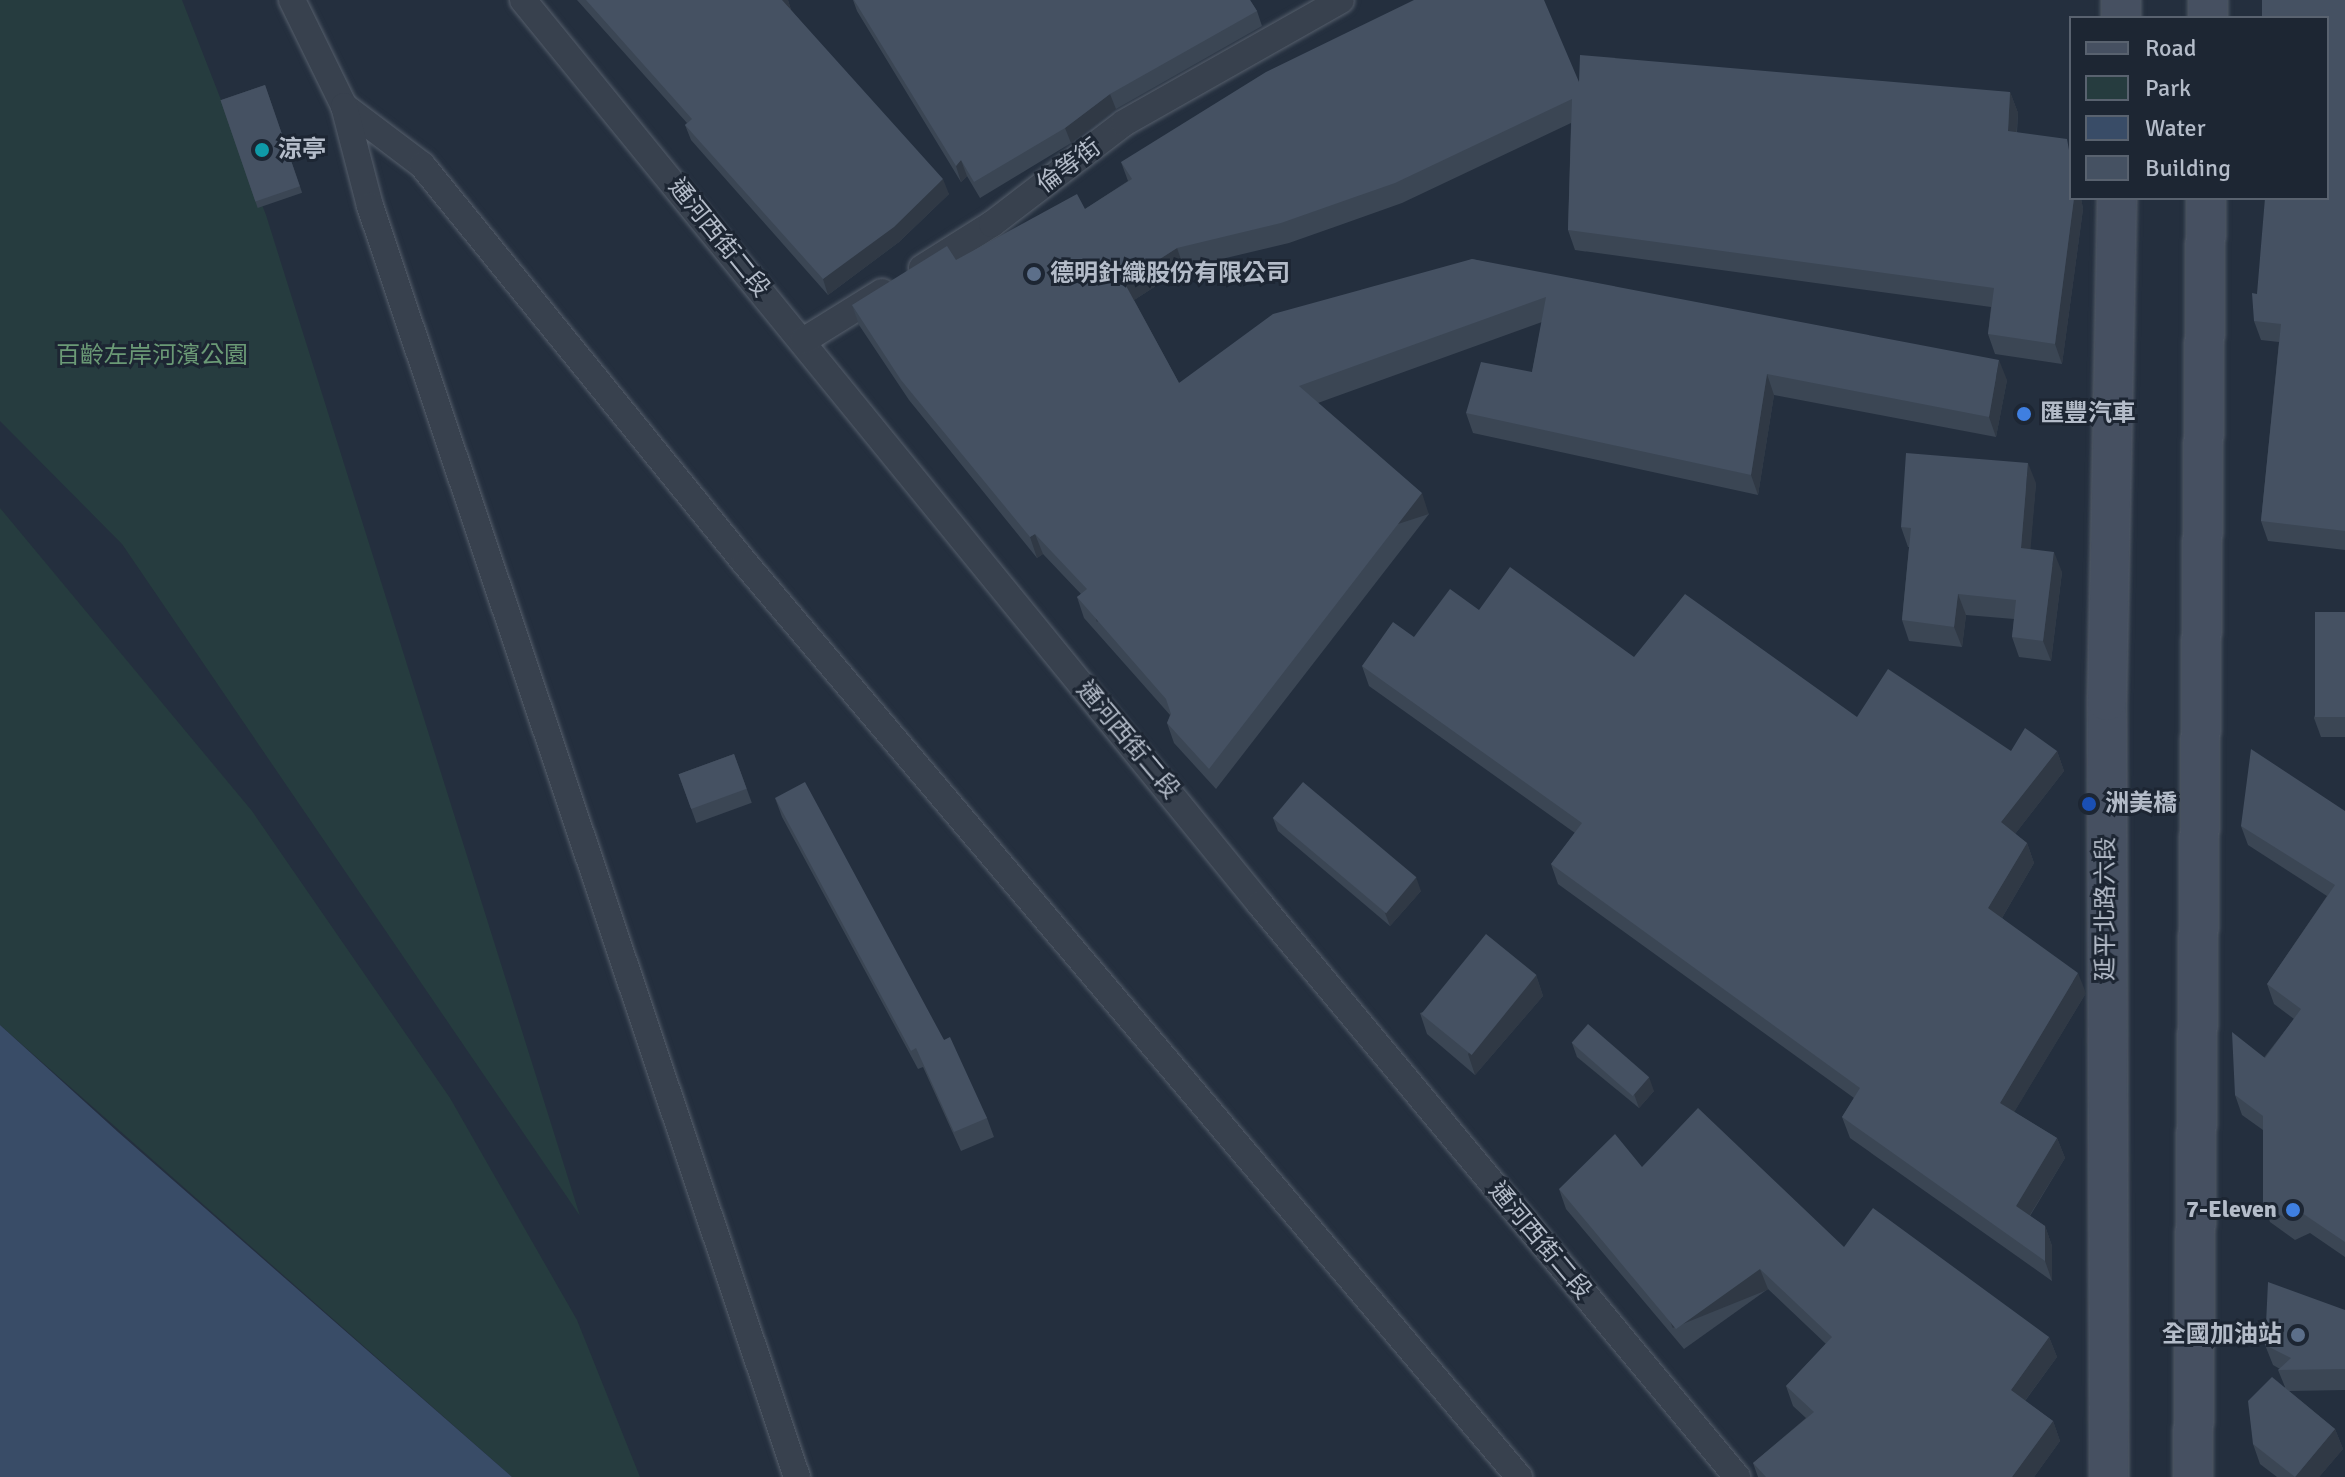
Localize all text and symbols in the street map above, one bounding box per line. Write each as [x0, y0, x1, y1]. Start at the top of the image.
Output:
legend [2069, 16, 2329, 200]
text: Road [2145, 33, 2196, 63]
text: Park [2145, 73, 2191, 103]
text: Water [2145, 113, 2205, 143]
street label: 倫等街 [1032, 133, 1106, 199]
place label: 涼亭 [278, 136, 326, 164]
marker: 涼亭 [253, 141, 271, 159]
text: Building [2145, 153, 2231, 183]
street label: 通河西街二段 [662, 173, 776, 303]
place label: 德明針織股份有限公司 [1050, 260, 1290, 288]
marker: 德明針織股份有限公司 [1025, 265, 1043, 283]
park label: 百齡左岸河濱公園 [56, 342, 248, 370]
place label: 匯豐汽車 [2040, 400, 2136, 428]
marker: 匯豐汽車 [2015, 405, 2033, 423]
street label: 通河西街二段 [1071, 676, 1185, 804]
place label: 洲美橋 [2105, 790, 2177, 818]
marker: 洲美橋 [2080, 795, 2098, 813]
street label: 延平北路六段 [2092, 837, 2120, 981]
street label: 通河西街二段 [1483, 1177, 1597, 1305]
place label: 7-Eleven [2186, 1196, 2277, 1224]
marker: 7-Eleven [2284, 1201, 2302, 1219]
place label: 全國加油站 [2162, 1321, 2282, 1349]
marker: 全國加油站 [2289, 1326, 2307, 1344]

